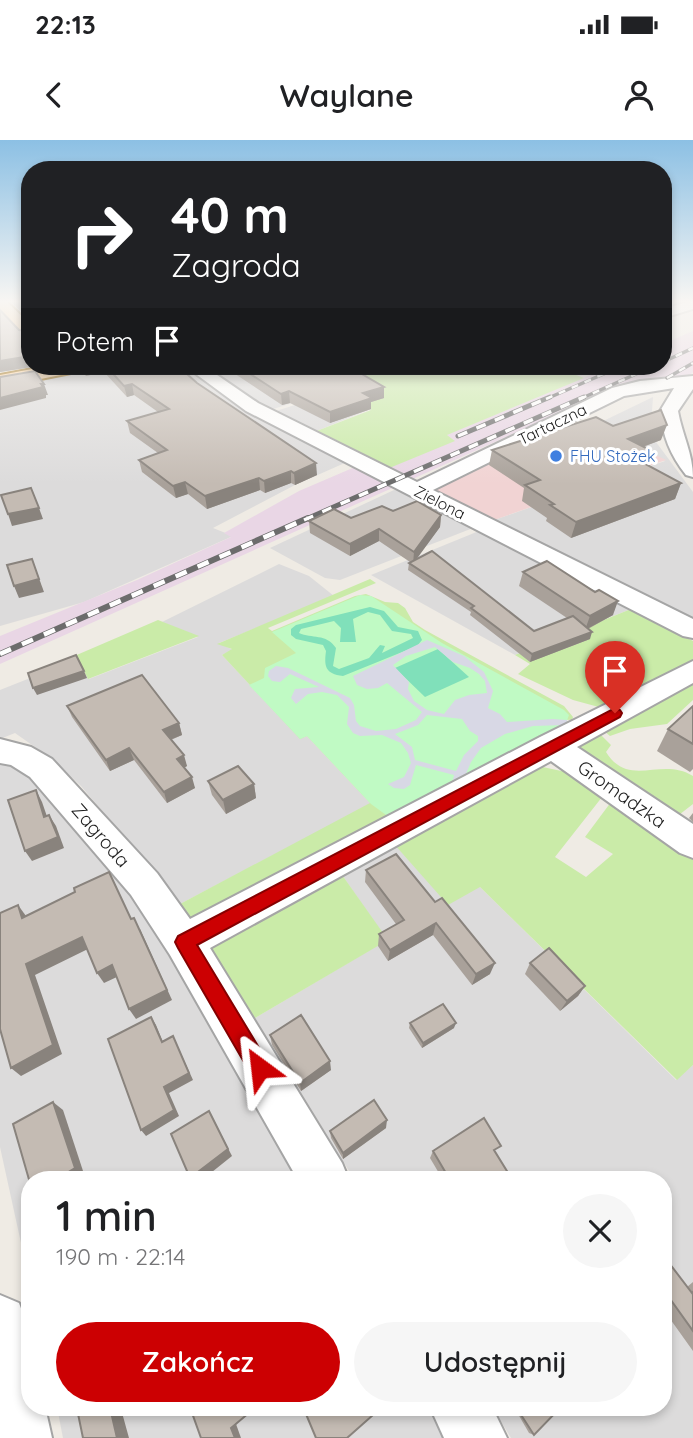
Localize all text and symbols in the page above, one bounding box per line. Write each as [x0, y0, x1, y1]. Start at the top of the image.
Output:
text: 22:13 [35, 8, 96, 41]
text: Waylane [279, 75, 414, 115]
icon: back [35, 76, 73, 114]
icon: person [620, 76, 658, 114]
text: 40 m [171, 184, 289, 245]
icon: right [56, 189, 147, 280]
text: Zagroda [171, 245, 301, 285]
icon: arrive [148, 322, 186, 360]
text: Potem [56, 325, 134, 358]
street label: Tartaczna [514, 399, 590, 449]
place label: FHU Stożek [570, 446, 656, 466]
marker: FHU Stożek [548, 448, 564, 464]
street label: Zielona [411, 481, 469, 523]
pin [585, 641, 645, 713]
icon: arrive [596, 652, 634, 690]
street label: Gromadzka [573, 755, 671, 833]
street label: Zagroda [67, 798, 135, 872]
position arrow [223, 1031, 297, 1105]
text: 1 min [56, 1189, 157, 1242]
button: close [563, 1194, 637, 1268]
text: 190 m · 22:14 [56, 1242, 185, 1271]
button: Zakończ [56, 1322, 340, 1402]
button: Udostępnij [354, 1322, 637, 1402]

